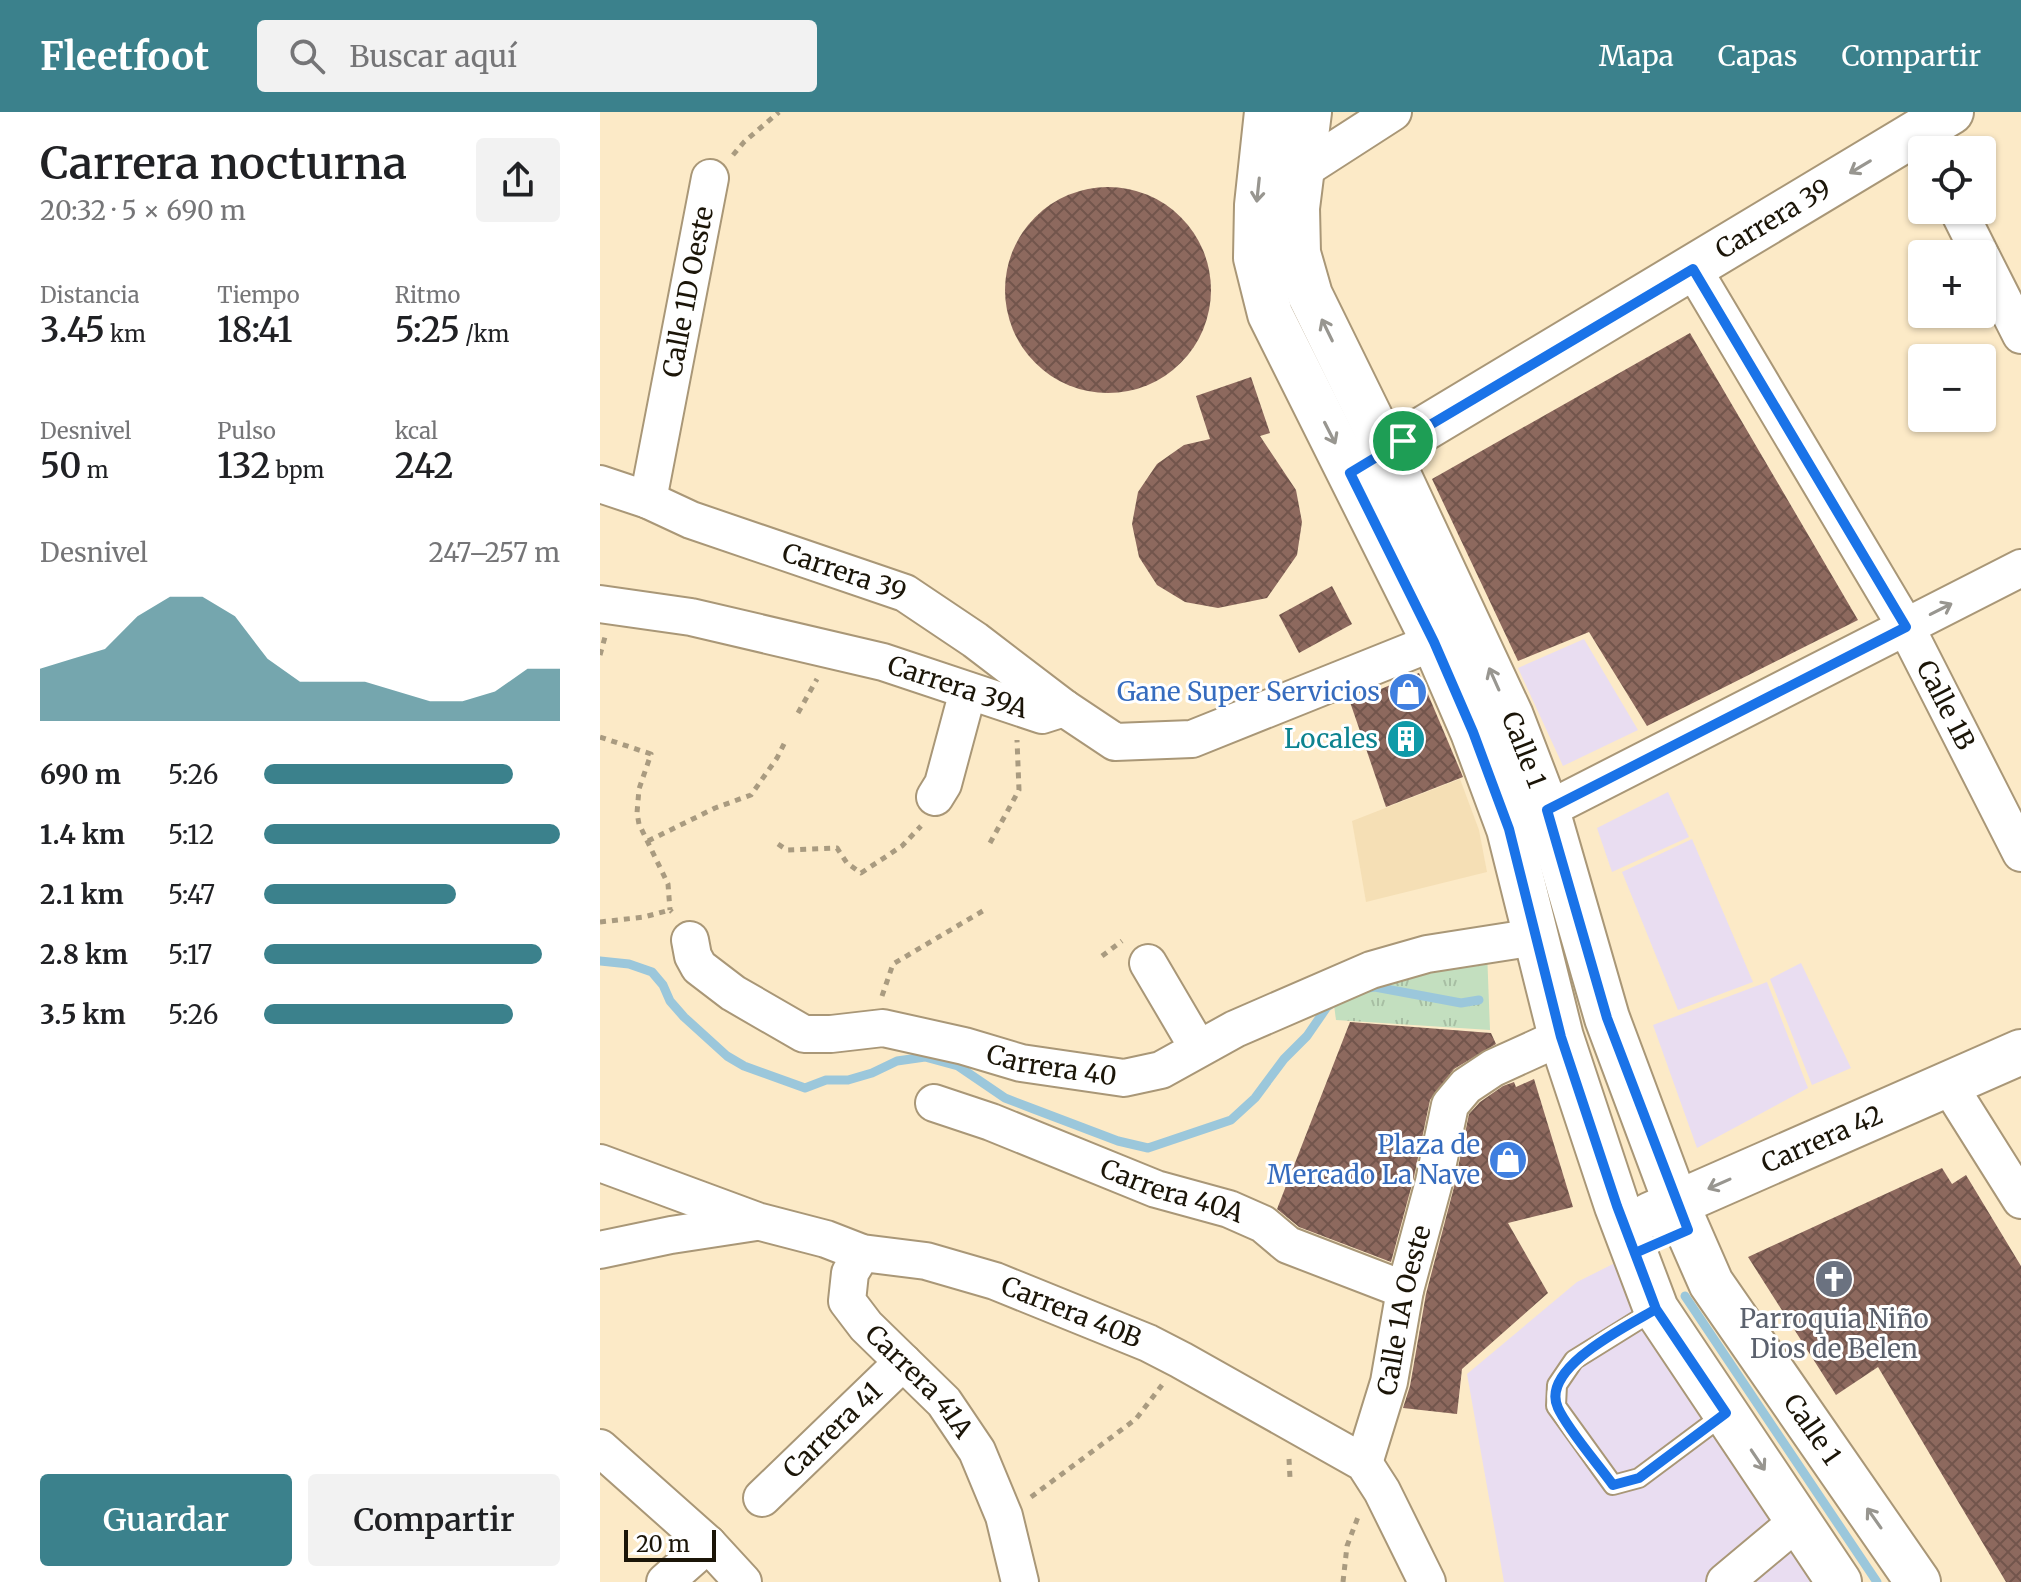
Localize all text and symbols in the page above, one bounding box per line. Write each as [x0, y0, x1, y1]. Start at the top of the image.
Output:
search box [257, 20, 817, 92]
text: Fleetfoot [40, 33, 209, 80]
icon: search [285, 34, 329, 78]
text: Buscar aquí [349, 37, 517, 75]
text: Mapa [1599, 38, 1674, 74]
text: Capas [1718, 38, 1797, 74]
text: Compartir [1841, 38, 1981, 74]
text: Carrera nocturna [40, 136, 407, 191]
map controls [1908, 136, 1996, 432]
button: locate [1908, 136, 1996, 224]
button: share [476, 138, 560, 222]
one-way arrow [1849, 159, 1872, 175]
street label: Carrera 39 [1709, 171, 1837, 266]
one-way arrow [1251, 176, 1266, 202]
text: 20:32 · 5 × 690 m [40, 194, 246, 227]
street label: Calle 1D Oeste [655, 203, 720, 380]
button: + [1908, 240, 1996, 328]
text: Distancia [40, 281, 139, 309]
text: Tiempo [217, 281, 300, 309]
text: Ritmo [395, 281, 460, 309]
text: 3.45 [40, 309, 105, 351]
text: 18:41 [217, 309, 293, 351]
text: 5:25 [395, 309, 460, 351]
one-way arrow [1319, 319, 1334, 343]
text: km [105, 320, 146, 348]
text: /km [460, 320, 509, 348]
button: − [1908, 344, 1996, 432]
pin [1369, 407, 1437, 475]
text: Desnivel [40, 417, 131, 445]
text: Pulso [217, 417, 276, 445]
text: kcal [395, 417, 438, 445]
icon: arrive [1381, 419, 1425, 463]
one-way arrow [1323, 421, 1339, 445]
text: 50 [40, 445, 82, 487]
text: 132 [217, 445, 271, 487]
text: 242 [395, 445, 454, 487]
text: m [82, 456, 109, 484]
text: bpm [271, 456, 324, 484]
street label: Carrera 39 [778, 535, 911, 608]
text: Desnivel [40, 536, 148, 569]
text: 247–257 m [428, 536, 560, 569]
one-way arrow [1929, 601, 1953, 616]
street label: Carrera 39A [884, 648, 1033, 725]
street label: Calle 1B [1910, 654, 1983, 755]
one-way arrow [1486, 667, 1501, 692]
shop icon: Gane Super Servicios [1387, 671, 1429, 713]
place label: Gane Super Servicios [1117, 675, 1380, 708]
street label: Calle 1 [1495, 707, 1554, 792]
building icon: Locales [1385, 718, 1427, 760]
place label: Locales [1284, 722, 1378, 755]
text: 690 m [40, 758, 121, 791]
text: 5:26 [168, 758, 218, 791]
text: 1.4 km [40, 818, 125, 851]
text: 5:12 [168, 818, 214, 851]
text: 2.1 km [40, 878, 124, 911]
text: 5:47 [168, 878, 215, 911]
text: 2.8 km [40, 938, 128, 971]
text: 5:17 [168, 938, 212, 971]
text: 3.5 km [40, 998, 126, 1031]
text: 5:26 [168, 998, 218, 1031]
street label: Carrera 40 [983, 1037, 1119, 1093]
street label: Carrera 42 [1756, 1098, 1888, 1180]
place label: Plaza de Mercado La Nave [1267, 1128, 1480, 1191]
shop icon: Plaza de Mercado La Nave [1487, 1139, 1529, 1181]
street label: Carrera 40A [1096, 1151, 1250, 1230]
one-way arrow [1707, 1178, 1732, 1193]
street label: Calle 1A Oeste [1369, 1221, 1438, 1399]
church icon: Parroquia Niño Dios de Belen [1813, 1258, 1855, 1300]
street label: Carrera 40B [997, 1268, 1146, 1355]
place label: Parroquia Niño Dios de Belen [1739, 1302, 1929, 1365]
street label: Carrera 41A [859, 1317, 981, 1445]
street label: Carrera 41 [776, 1374, 889, 1485]
street label: Calle 1 [1777, 1387, 1849, 1471]
one-way arrow [1750, 1449, 1766, 1471]
button: Guardar [40, 1474, 292, 1566]
button: Compartir [308, 1474, 560, 1566]
one-way arrow [1866, 1507, 1882, 1529]
scale bar [624, 1526, 716, 1562]
text: 20 m [636, 1530, 690, 1558]

